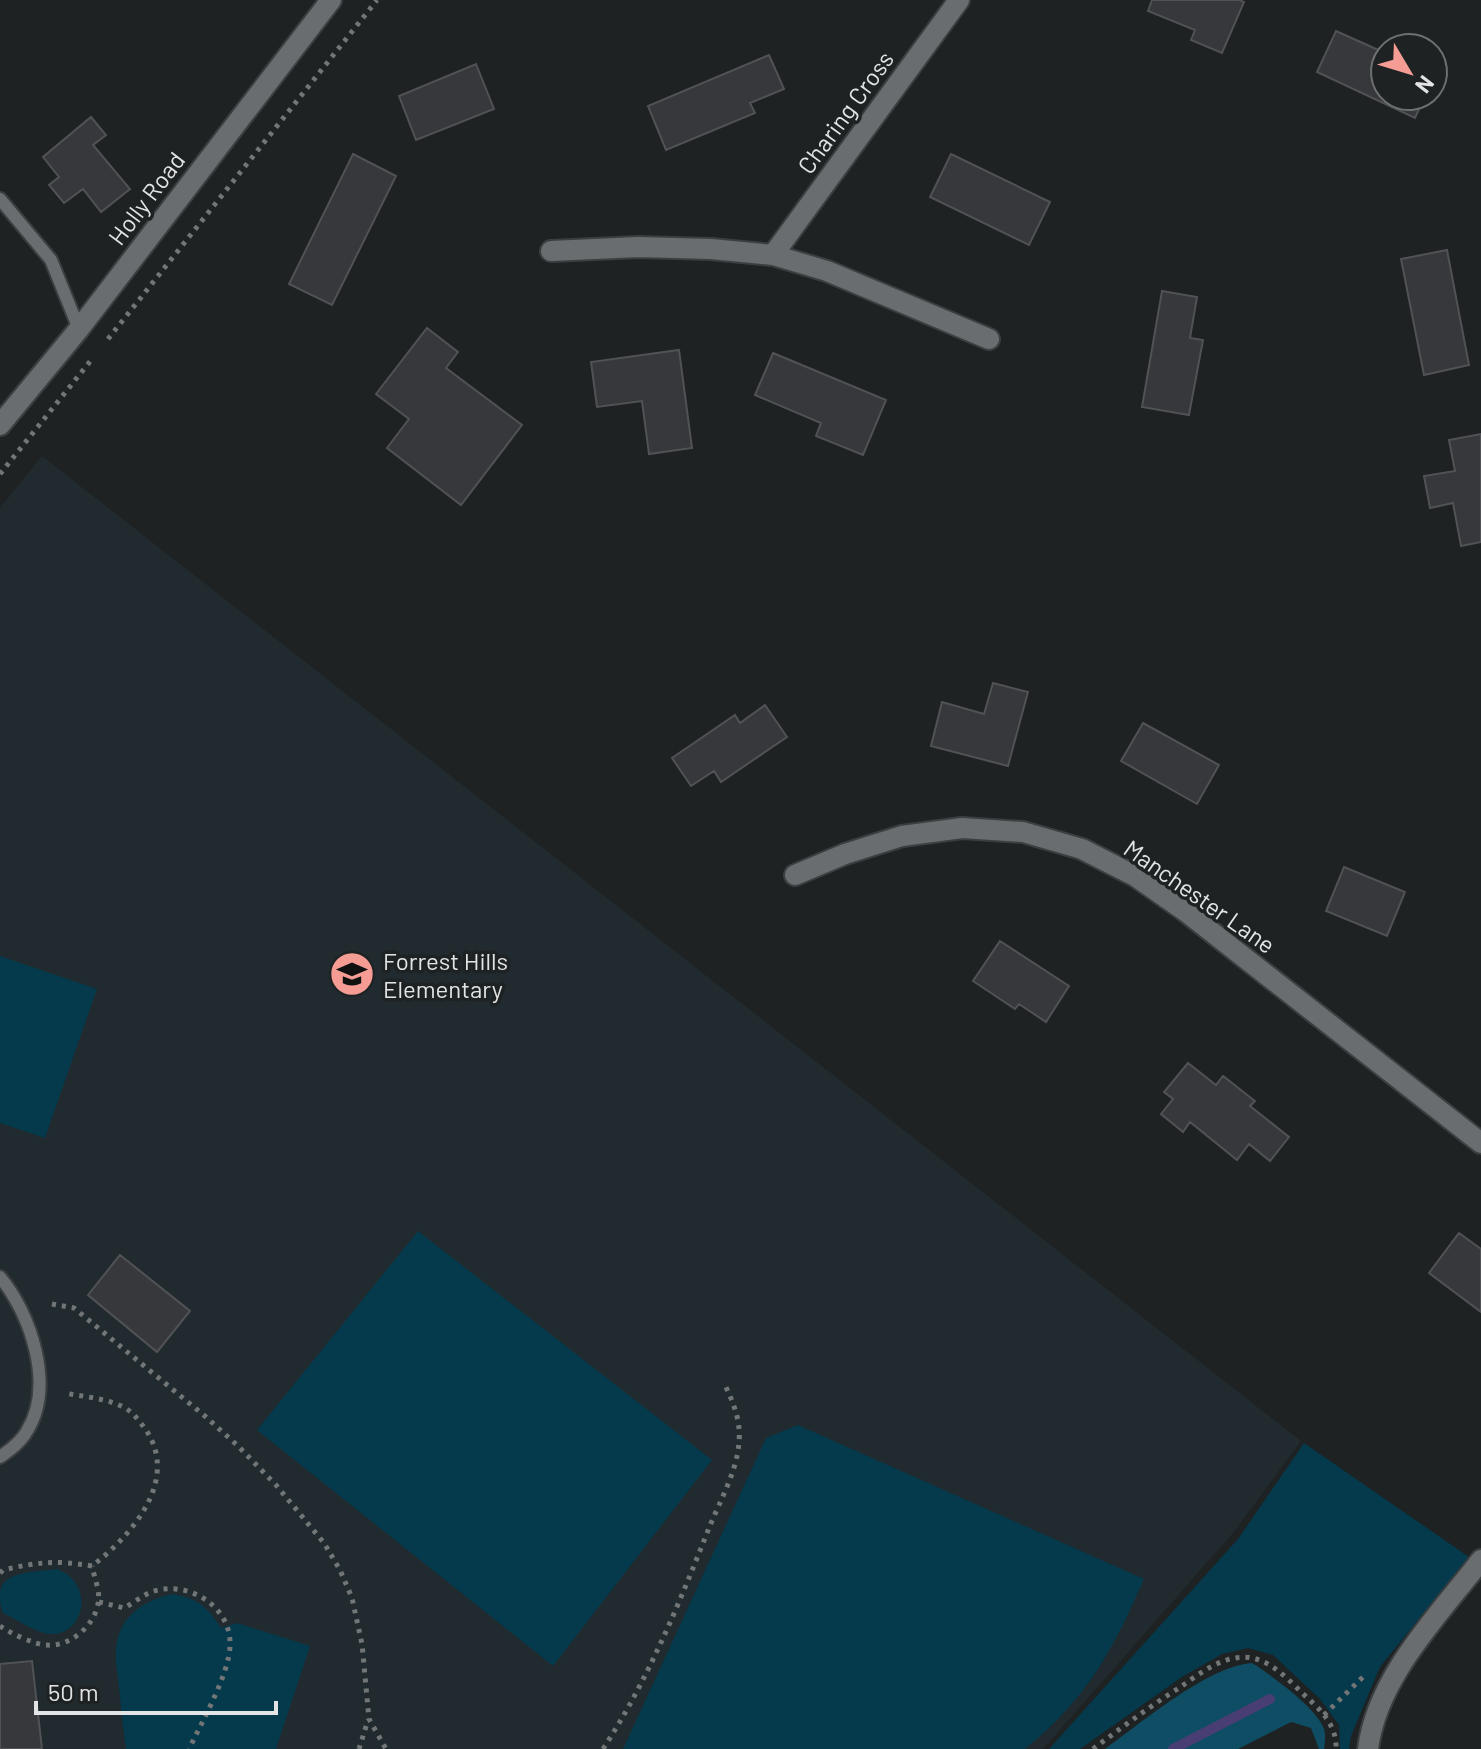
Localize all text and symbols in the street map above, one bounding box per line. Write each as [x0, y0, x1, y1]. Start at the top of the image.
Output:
north arrow [1369, 32, 1449, 112]
street label: Charing Cross [791, 45, 899, 179]
text: N [1411, 71, 1440, 99]
street label: Holly Road [102, 146, 190, 250]
street label: Manchester Lane [1119, 833, 1281, 959]
place label: Forrest Hills Elementary [383, 946, 508, 1003]
school or university icon: Forrest Hills Elementary [328, 950, 376, 998]
scale bar [36, 1665, 276, 1715]
text: 50 m [48, 1677, 99, 1706]

